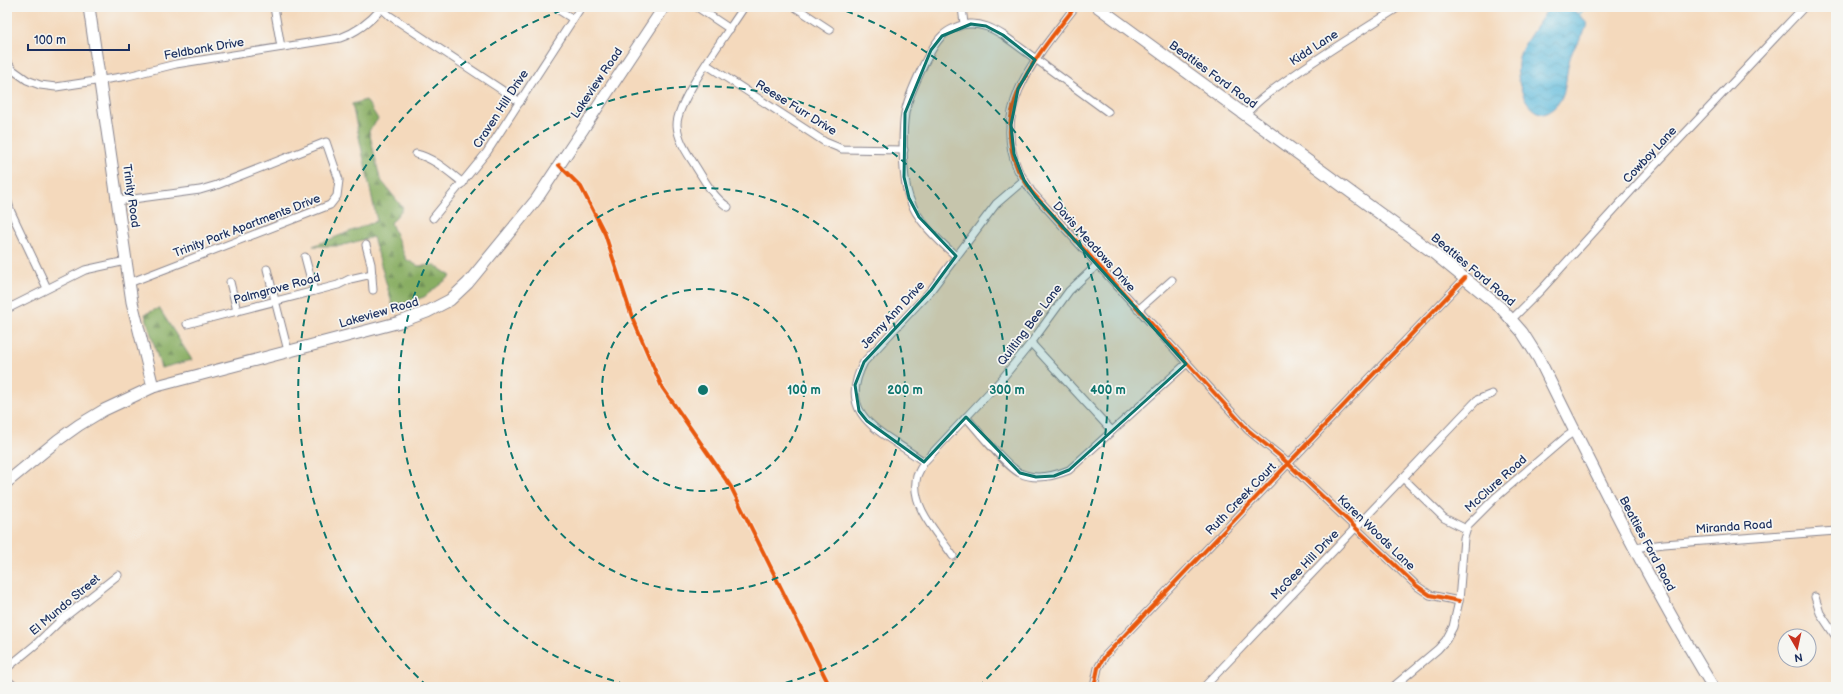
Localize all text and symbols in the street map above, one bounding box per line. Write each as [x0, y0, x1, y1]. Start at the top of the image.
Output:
scale bar [28, 26, 129, 52]
street label: Kidd Lane [1287, 27, 1341, 69]
text: 100 m [34, 33, 66, 48]
street label: Feldbank Drive [163, 35, 245, 63]
street label: Beatties Ford Road [1166, 38, 1260, 112]
street label: Lakeview Road [568, 45, 626, 121]
street label: Craven Hill Drive [470, 67, 532, 151]
street label: Reese Furr Drive [753, 77, 839, 139]
street label: Cowboy Lane [1620, 124, 1680, 186]
street label: Trinity Road [119, 163, 143, 229]
street label: Trinity Park Apartments Drive [171, 191, 323, 261]
street label: Davis Meadows Drive [1049, 199, 1139, 295]
street label: Beatties Ford Road [1428, 230, 1518, 310]
street label: Palmgrove Road [232, 270, 322, 308]
street label: Jenny Ann Drive [858, 278, 928, 352]
street label: Quilting Bee Lane [995, 281, 1065, 369]
street label: Lakeview Road [337, 294, 421, 332]
centre of rings [696, 383, 710, 397]
text: 100 m [787, 383, 821, 398]
text: 200 m [887, 383, 923, 398]
text: 300 m [989, 383, 1025, 398]
text: 400 m [1090, 383, 1126, 398]
street label: McClure Road [1462, 452, 1530, 516]
street label: Ruth Creek Court [1203, 459, 1280, 538]
street label: Karen Woods Lane [1334, 492, 1418, 574]
street label: Beatties Ford Road [1616, 494, 1678, 594]
street label: Miranda Road [1695, 517, 1773, 537]
street label: McGee Hill Drive [1268, 527, 1342, 603]
street label: El Mundo Street [27, 571, 103, 639]
north arrow [1777, 628, 1817, 668]
text: N [1793, 650, 1804, 664]

